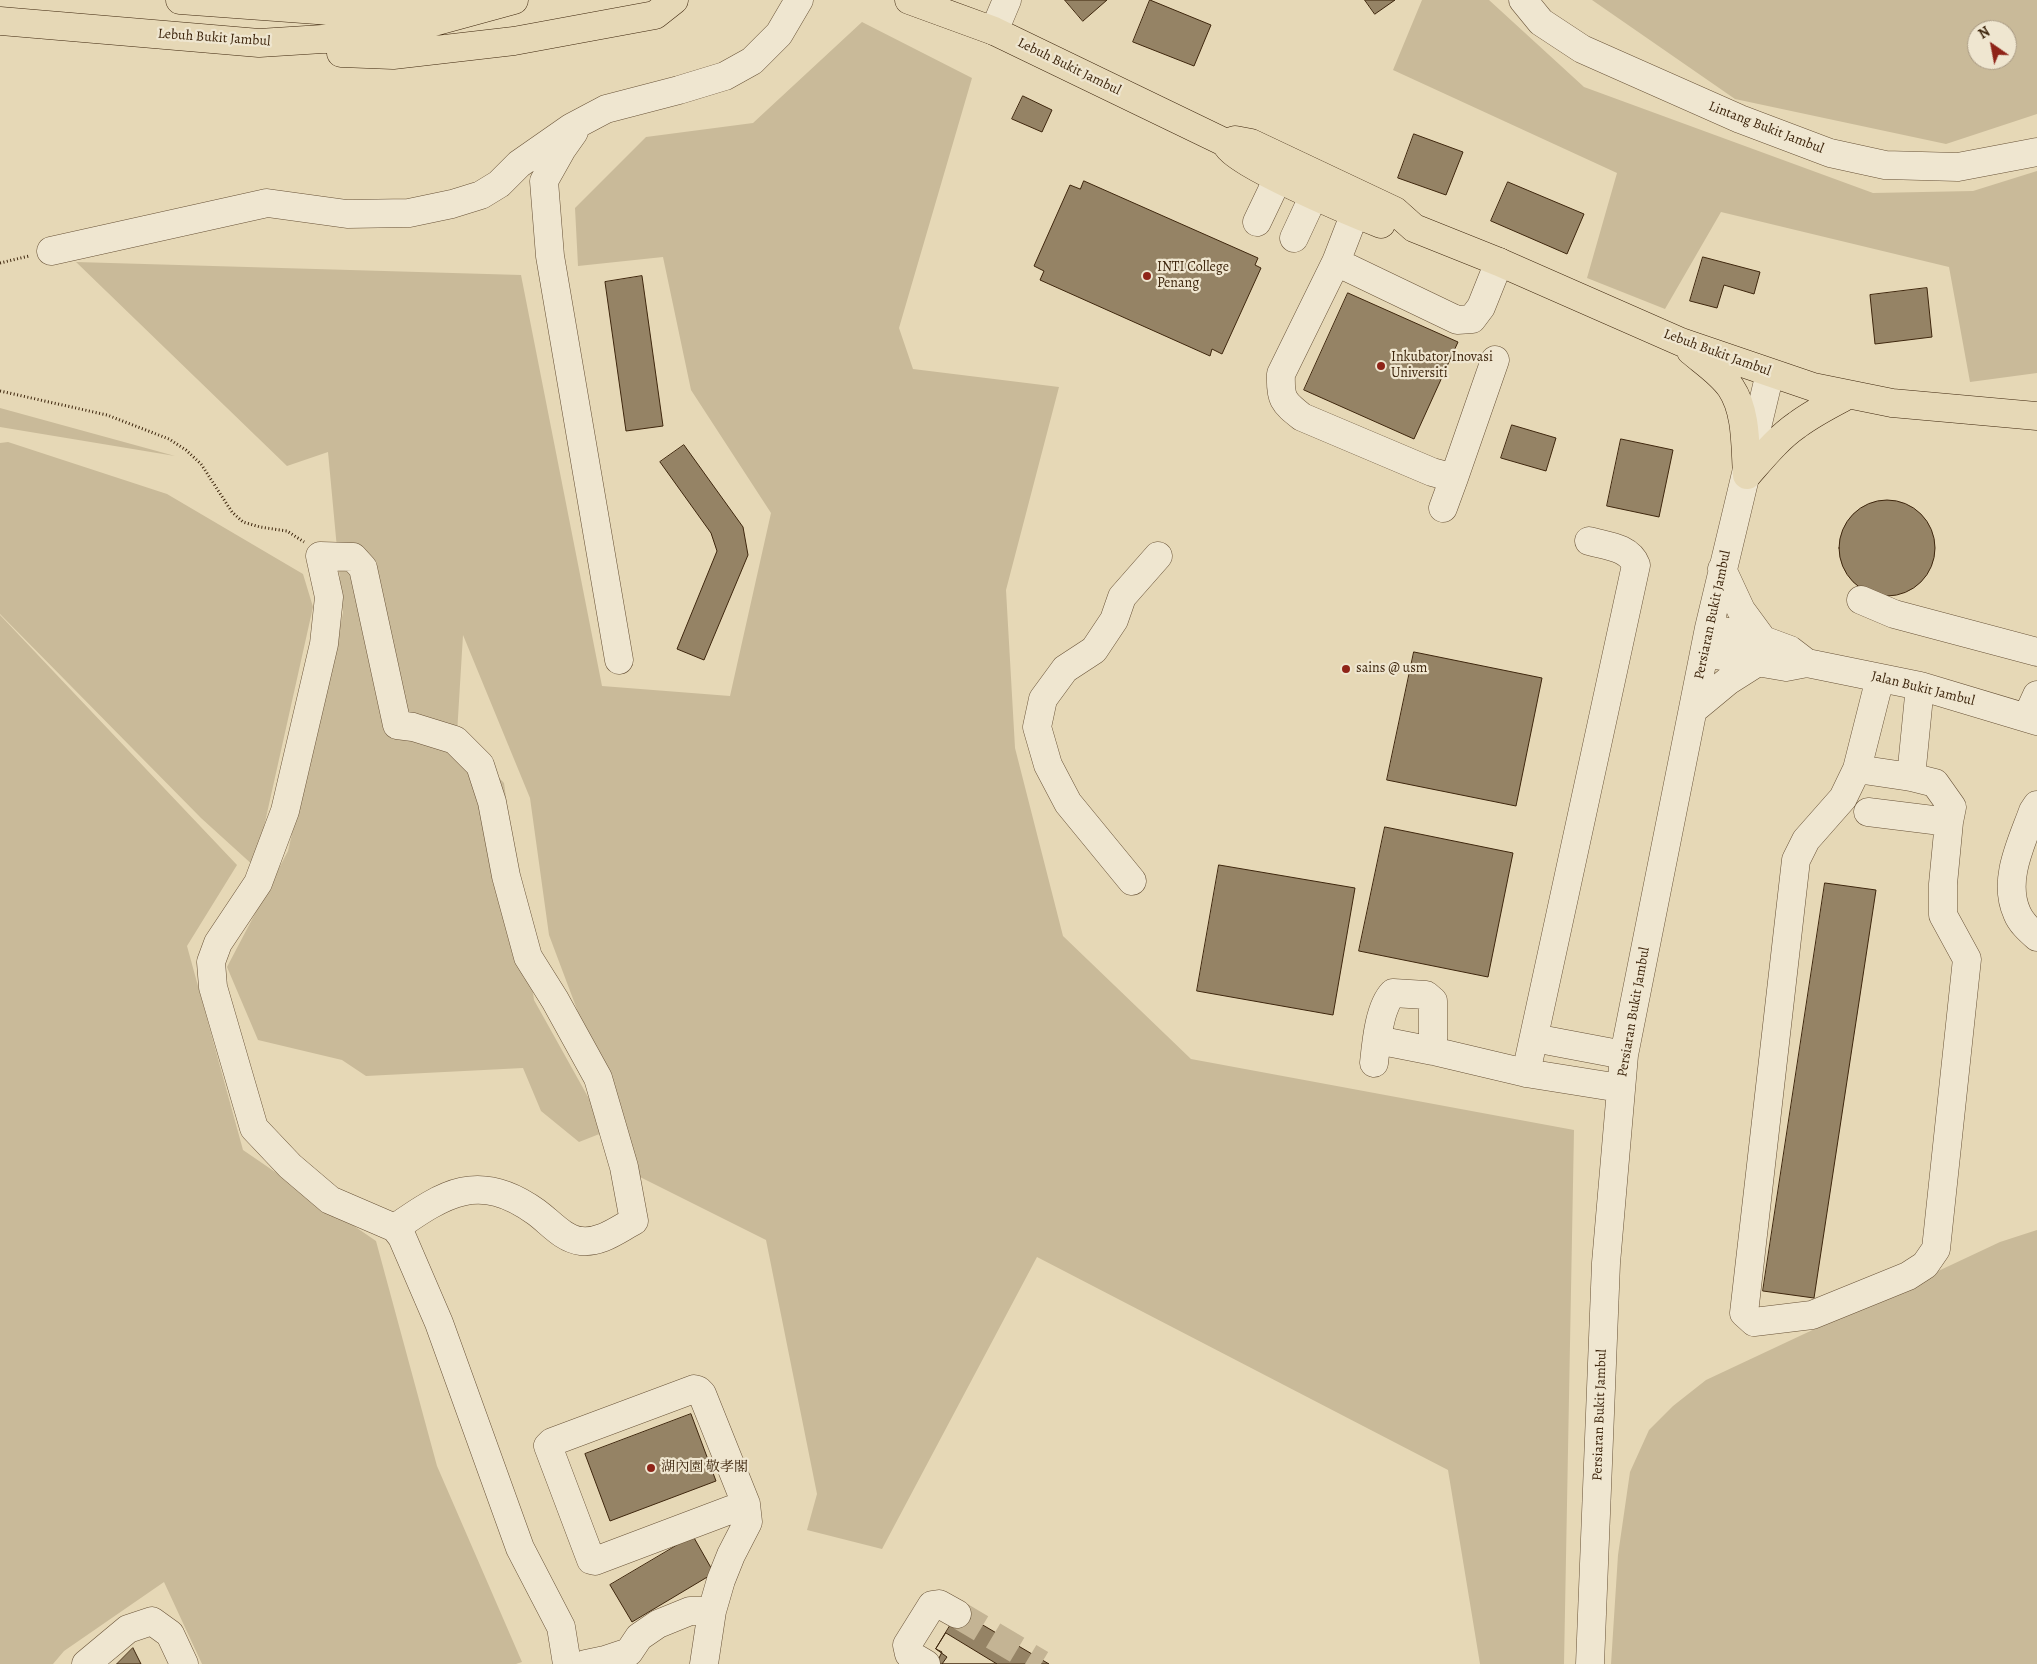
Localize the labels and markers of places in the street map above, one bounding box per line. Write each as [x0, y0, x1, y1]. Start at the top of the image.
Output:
place label: INTI College Penang [1157, 260, 1229, 292]
marker: INTI College Penang [1141, 270, 1153, 282]
place label: Inkubator Inovasi Universiti [1391, 350, 1493, 382]
marker: Inkubator Inovasi Universiti [1375, 360, 1387, 372]
place label: sains @ usm [1356, 661, 1427, 677]
marker: sains @ usm [1340, 663, 1352, 675]
place label: 湖內園 敬孝閣 [661, 1460, 748, 1476]
marker: 湖內園 敬孝閣 [645, 1462, 657, 1474]

